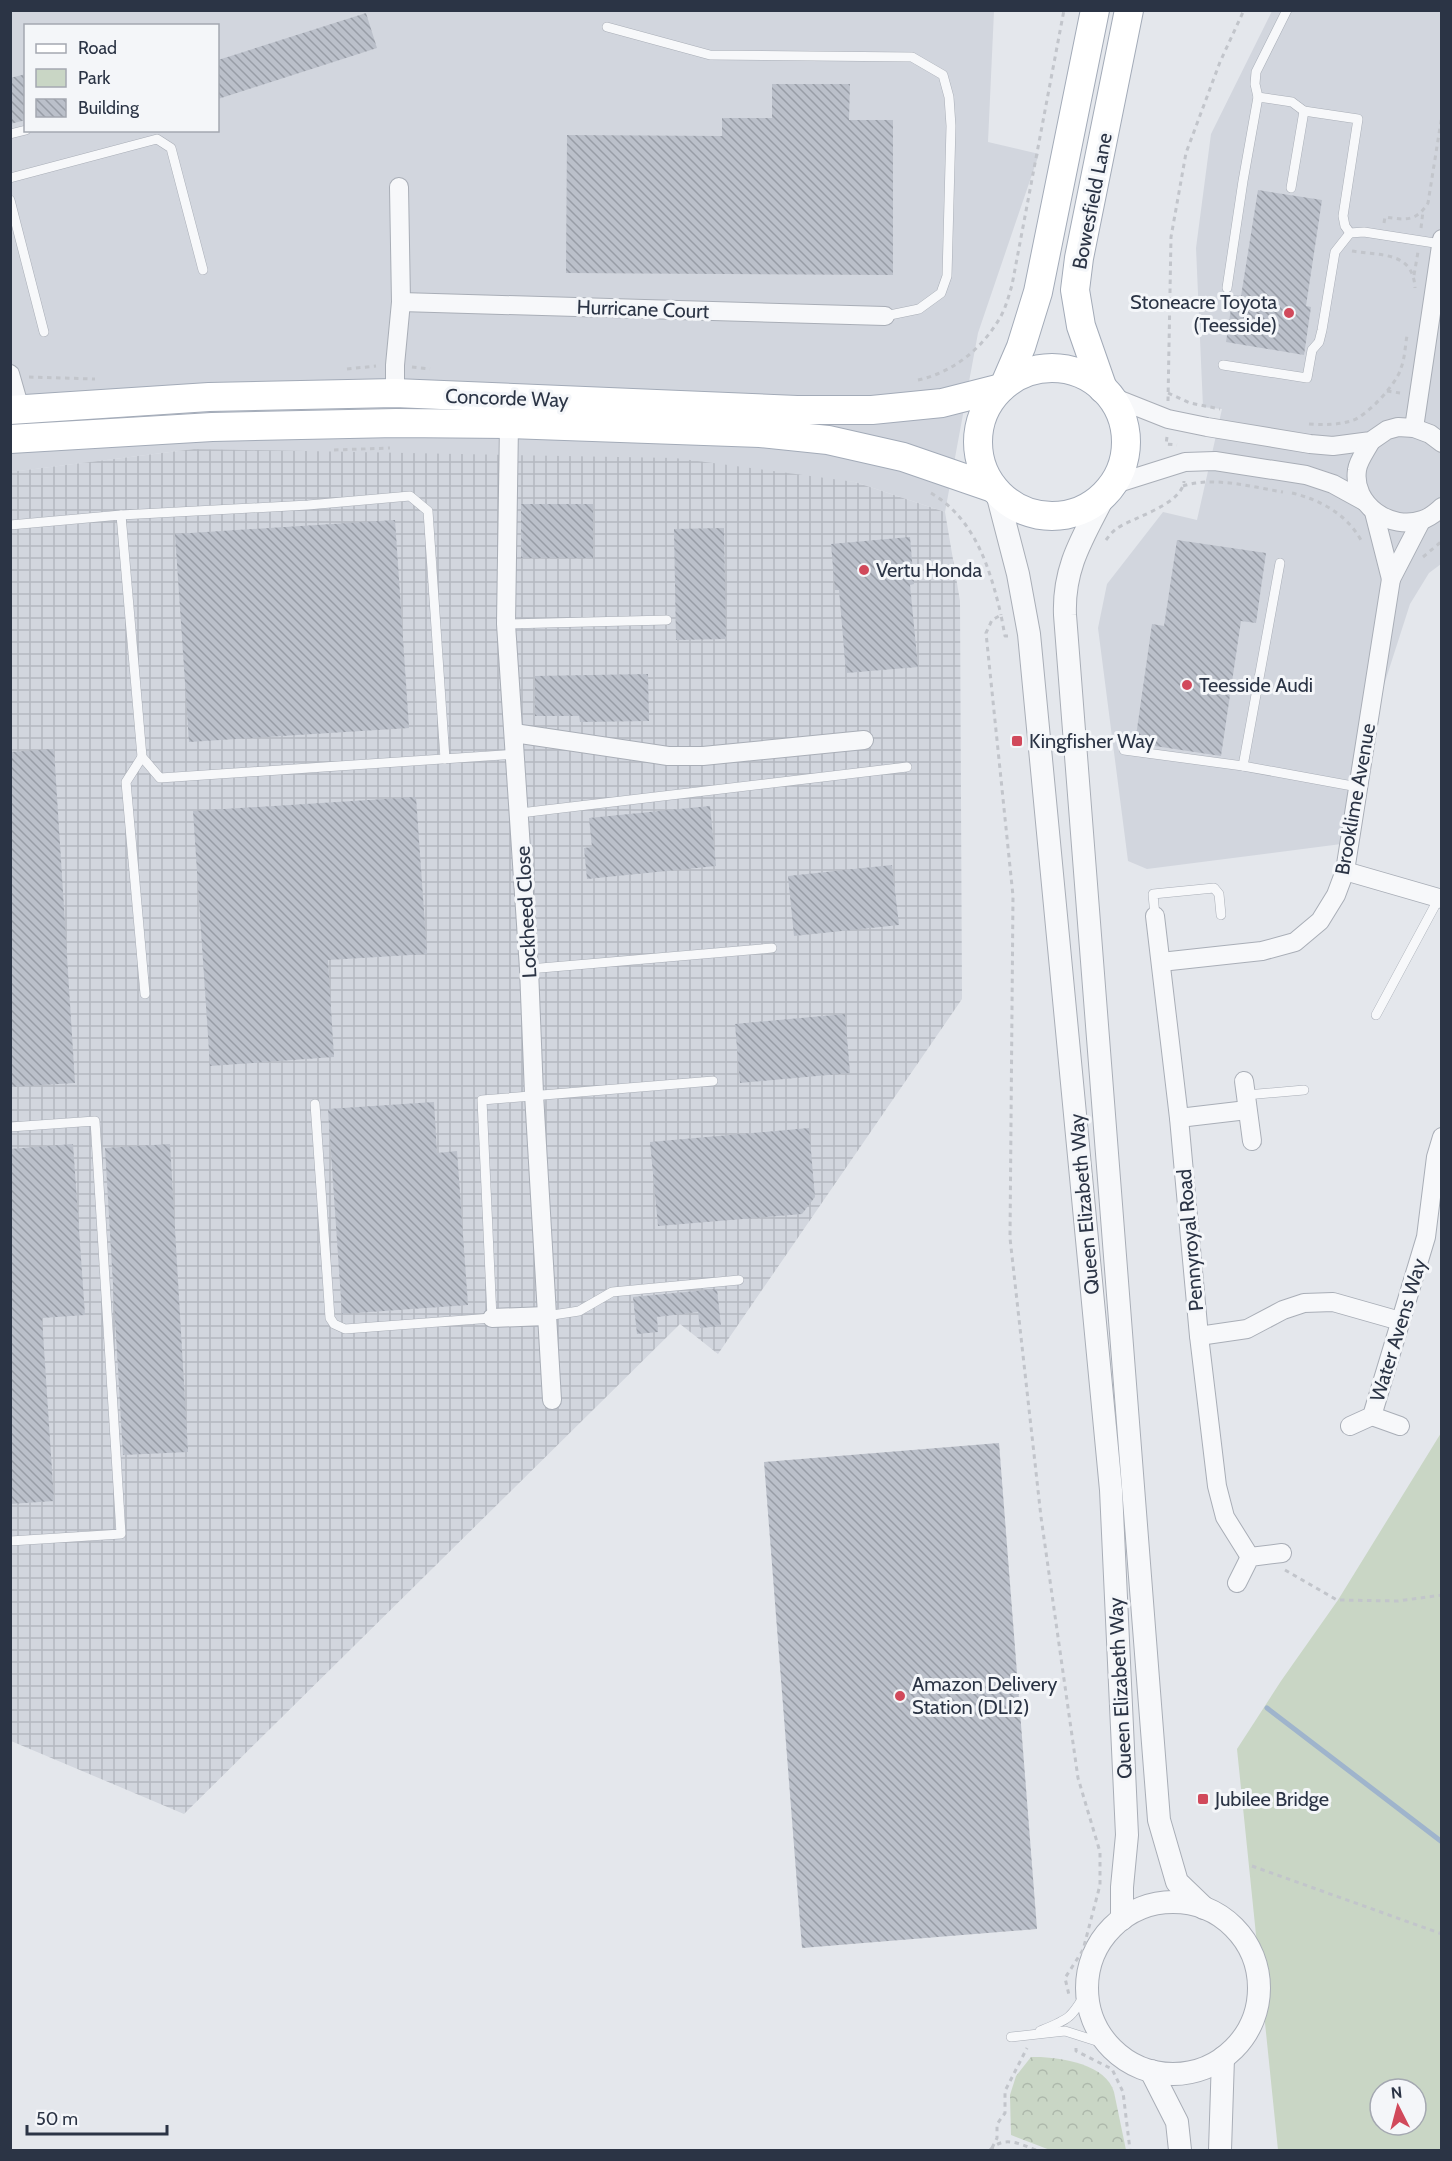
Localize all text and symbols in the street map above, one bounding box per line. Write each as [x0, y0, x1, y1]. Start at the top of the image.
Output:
legend [24, 24, 219, 132]
text: Road [78, 37, 117, 59]
text: Park [78, 67, 111, 89]
text: Building [78, 97, 140, 119]
street label: Bowesfield Lane [1067, 131, 1117, 271]
place label: Stoneacre Toyota (Teesside) [1130, 290, 1277, 337]
street label: Hurricane Court [576, 295, 710, 323]
marker: Stoneacre Toyota (Teesside) [1282, 306, 1296, 320]
street label: Concorde Way [445, 384, 569, 412]
place label: Vertu Honda [876, 558, 982, 582]
marker: Vertu Honda [857, 563, 871, 577]
place label: Teesside Audi [1199, 673, 1313, 697]
marker: Teesside Audi [1180, 678, 1194, 692]
street label: Brooklime Avenue [1330, 721, 1380, 877]
place label: Kingfisher Way [1029, 729, 1155, 753]
marker: Kingfisher Way [1010, 734, 1024, 748]
street label: Lockheed Close [511, 845, 541, 979]
street label: Queen Elizabeth Way [1064, 1112, 1104, 1296]
street label: Pennyroyal Road [1172, 1168, 1208, 1312]
street label: Water Avens Way [1365, 1256, 1431, 1404]
street label: Queen Elizabeth Way [1103, 1597, 1137, 1779]
place label: Amazon Delivery Station (DLI2) [912, 1672, 1057, 1719]
marker: Amazon Delivery Station (DLI2) [893, 1689, 907, 1703]
place label: Jubilee Bridge [1214, 1787, 1329, 1811]
marker: Jubilee Bridge [1196, 1792, 1210, 1806]
north arrow [1368, 2077, 1428, 2137]
text: N [1390, 2083, 1403, 2103]
scale bar [27, 2098, 166, 2136]
text: 50 m [36, 2108, 78, 2130]

